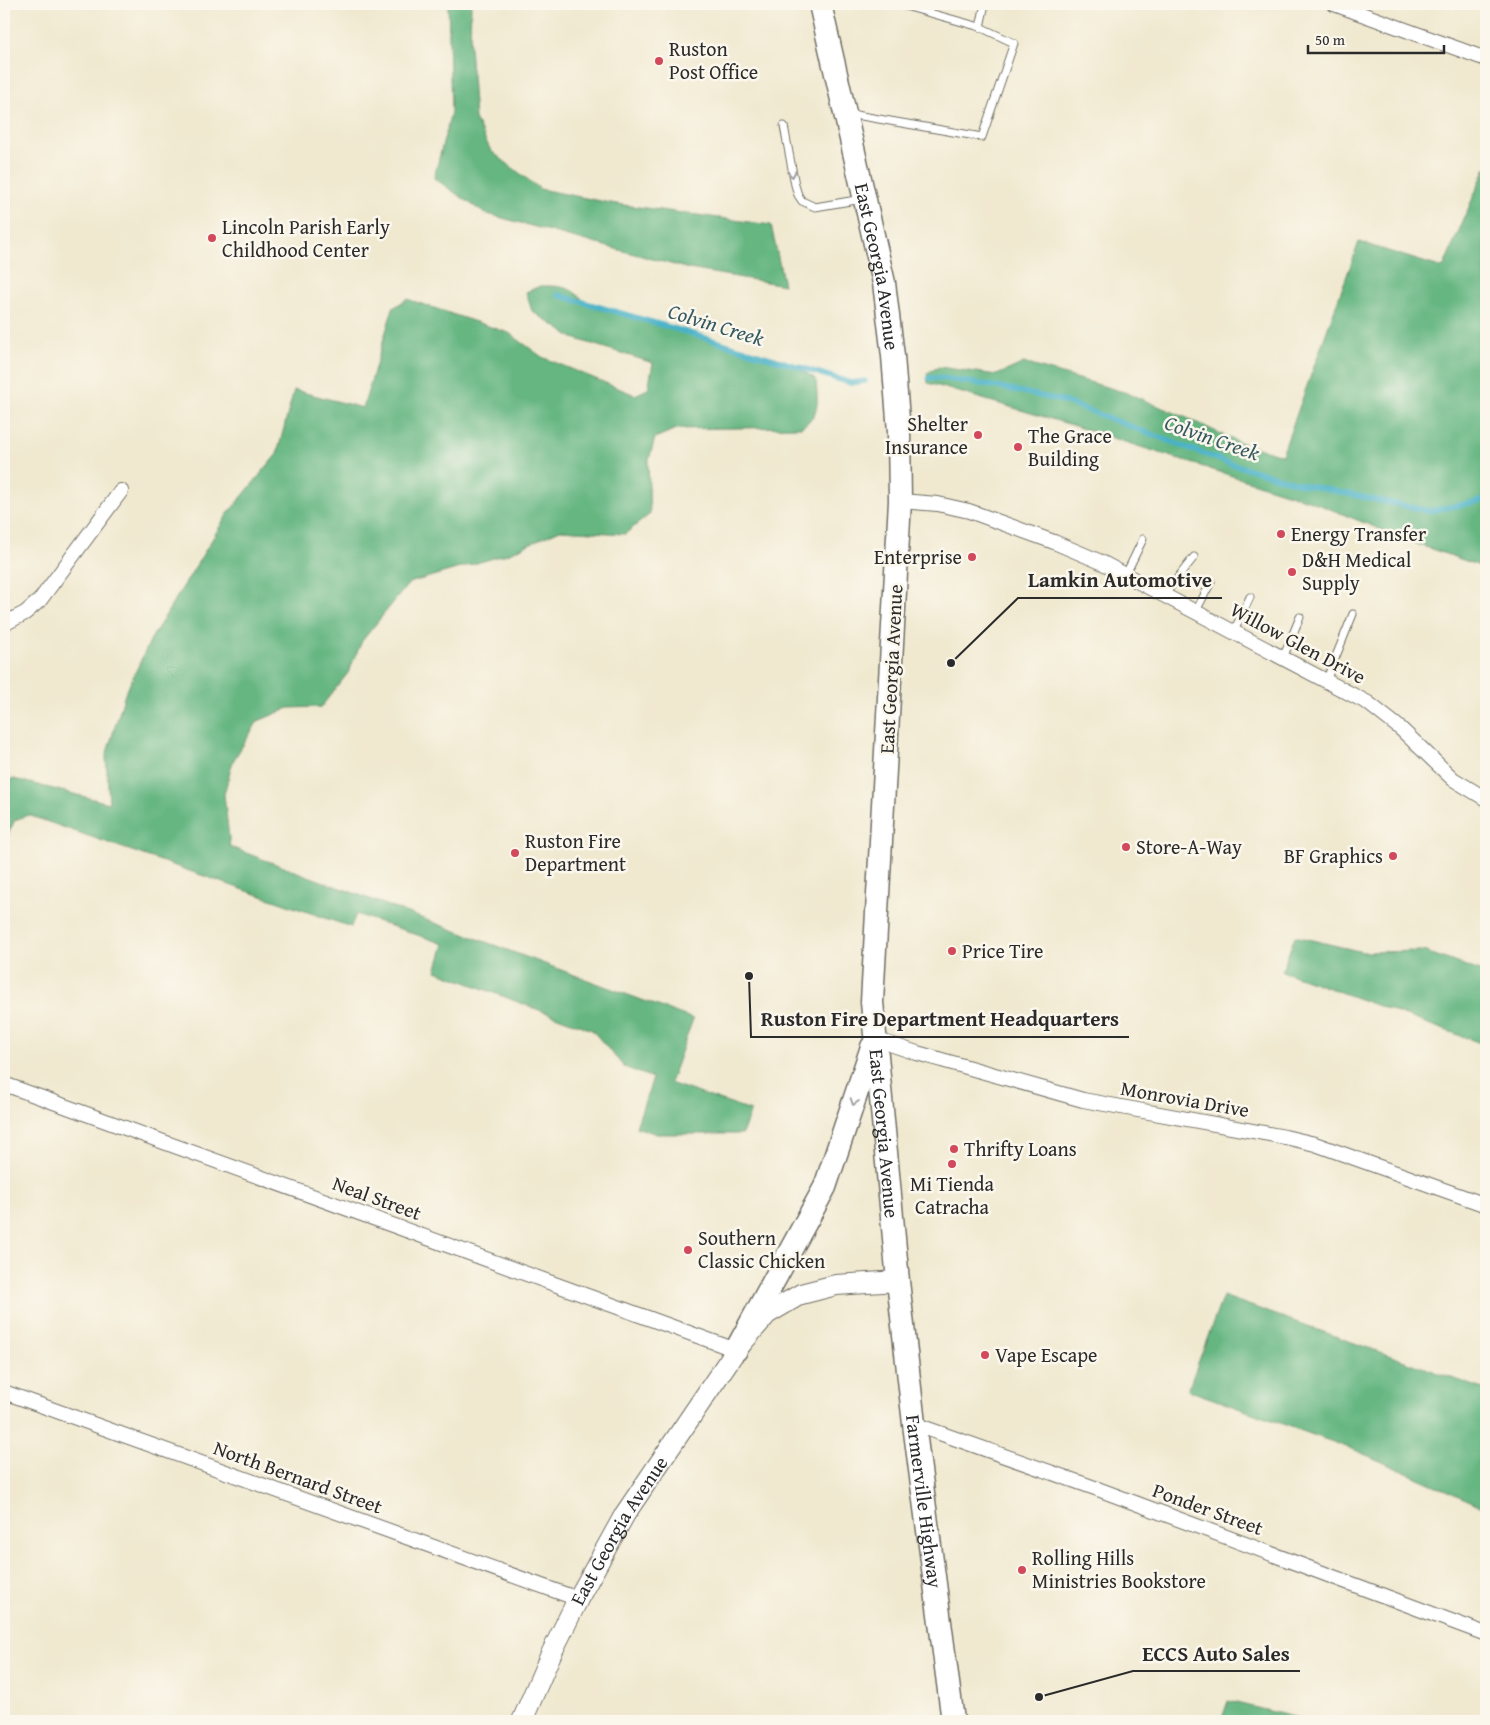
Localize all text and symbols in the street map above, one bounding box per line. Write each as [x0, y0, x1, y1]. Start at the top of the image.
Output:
scale bar [1308, 22, 1444, 54]
text: 50 m [1315, 29, 1346, 50]
place label: Ruston Post Office [669, 34, 758, 86]
marker: Ruston Post Office [653, 55, 665, 67]
one-way arrow [787, 169, 797, 178]
street label: East Georgia Avenue [848, 180, 907, 352]
place label: Lincoln Parish Early Childhood Center [222, 212, 390, 264]
marker: Lincoln Parish Early Childhood Center [206, 232, 218, 244]
water label: Colvin Creek [665, 295, 768, 354]
water label: Colvin Creek [1161, 407, 1264, 468]
place label: Shelter Insurance [885, 409, 968, 461]
place label: The Grace Building [1028, 421, 1112, 473]
marker: Shelter Insurance [972, 429, 984, 441]
marker: The Grace Building [1012, 441, 1024, 453]
place label: Energy Transfer [1291, 519, 1426, 548]
marker: Energy Transfer [1275, 528, 1287, 540]
place label: Enterprise [874, 542, 962, 571]
place label: D&H Medical Supply [1302, 545, 1412, 597]
marker: Enterprise [966, 551, 978, 563]
callout: Lamkin Automotive [1018, 562, 1222, 598]
text: Lamkin Automotive [1028, 564, 1212, 595]
marker: D&H Medical Supply [1286, 566, 1298, 578]
street label: East Georgia Avenue [872, 584, 909, 754]
street label: Willow Glen Drive [1225, 595, 1371, 690]
place label: Ruston Fire Department [525, 826, 626, 878]
place label: Store-A-Way [1136, 832, 1242, 861]
marker: Store-A-Way [1120, 841, 1132, 853]
place label: BF Graphics [1284, 841, 1383, 870]
marker: Ruston Fire Department [509, 847, 521, 859]
marker: BF Graphics [1387, 850, 1399, 862]
place label: Price Tire [962, 936, 1043, 965]
marker: Price Tire [946, 945, 958, 957]
callout: Ruston Fire Department Headquarters [751, 1001, 1129, 1037]
text: Ruston Fire Department Headquarters [761, 1003, 1119, 1034]
street label: East Georgia Avenue [862, 1048, 907, 1219]
street label: Monrovia Drive [1119, 1073, 1252, 1124]
one-way arrow [850, 1097, 860, 1105]
place label: Thrifty Loans [964, 1134, 1077, 1163]
marker: Thrifty Loans [948, 1143, 960, 1155]
marker: Mi Tienda Catracha [946, 1158, 958, 1170]
street label: Neal Street [329, 1168, 426, 1227]
place label: Mi Tienda Catracha [910, 1169, 995, 1221]
place label: Southern Classic Chicken [698, 1223, 825, 1275]
marker: Southern Classic Chicken [682, 1244, 694, 1256]
place label: Vape Escape [995, 1340, 1098, 1369]
marker: Vape Escape [979, 1349, 991, 1361]
street label: Farmerville Highway [899, 1413, 950, 1590]
street label: North Bernard Street [210, 1433, 387, 1521]
street label: East Georgia Avenue [562, 1450, 674, 1610]
street label: Ponder Street [1149, 1475, 1267, 1542]
place label: Rolling Hills Ministries Bookstore [1032, 1543, 1206, 1595]
marker: Rolling Hills Ministries Bookstore [1016, 1564, 1028, 1576]
callout: ECCS Auto Sales [1133, 1635, 1300, 1671]
text: ECCS Auto Sales [1142, 1638, 1290, 1669]

